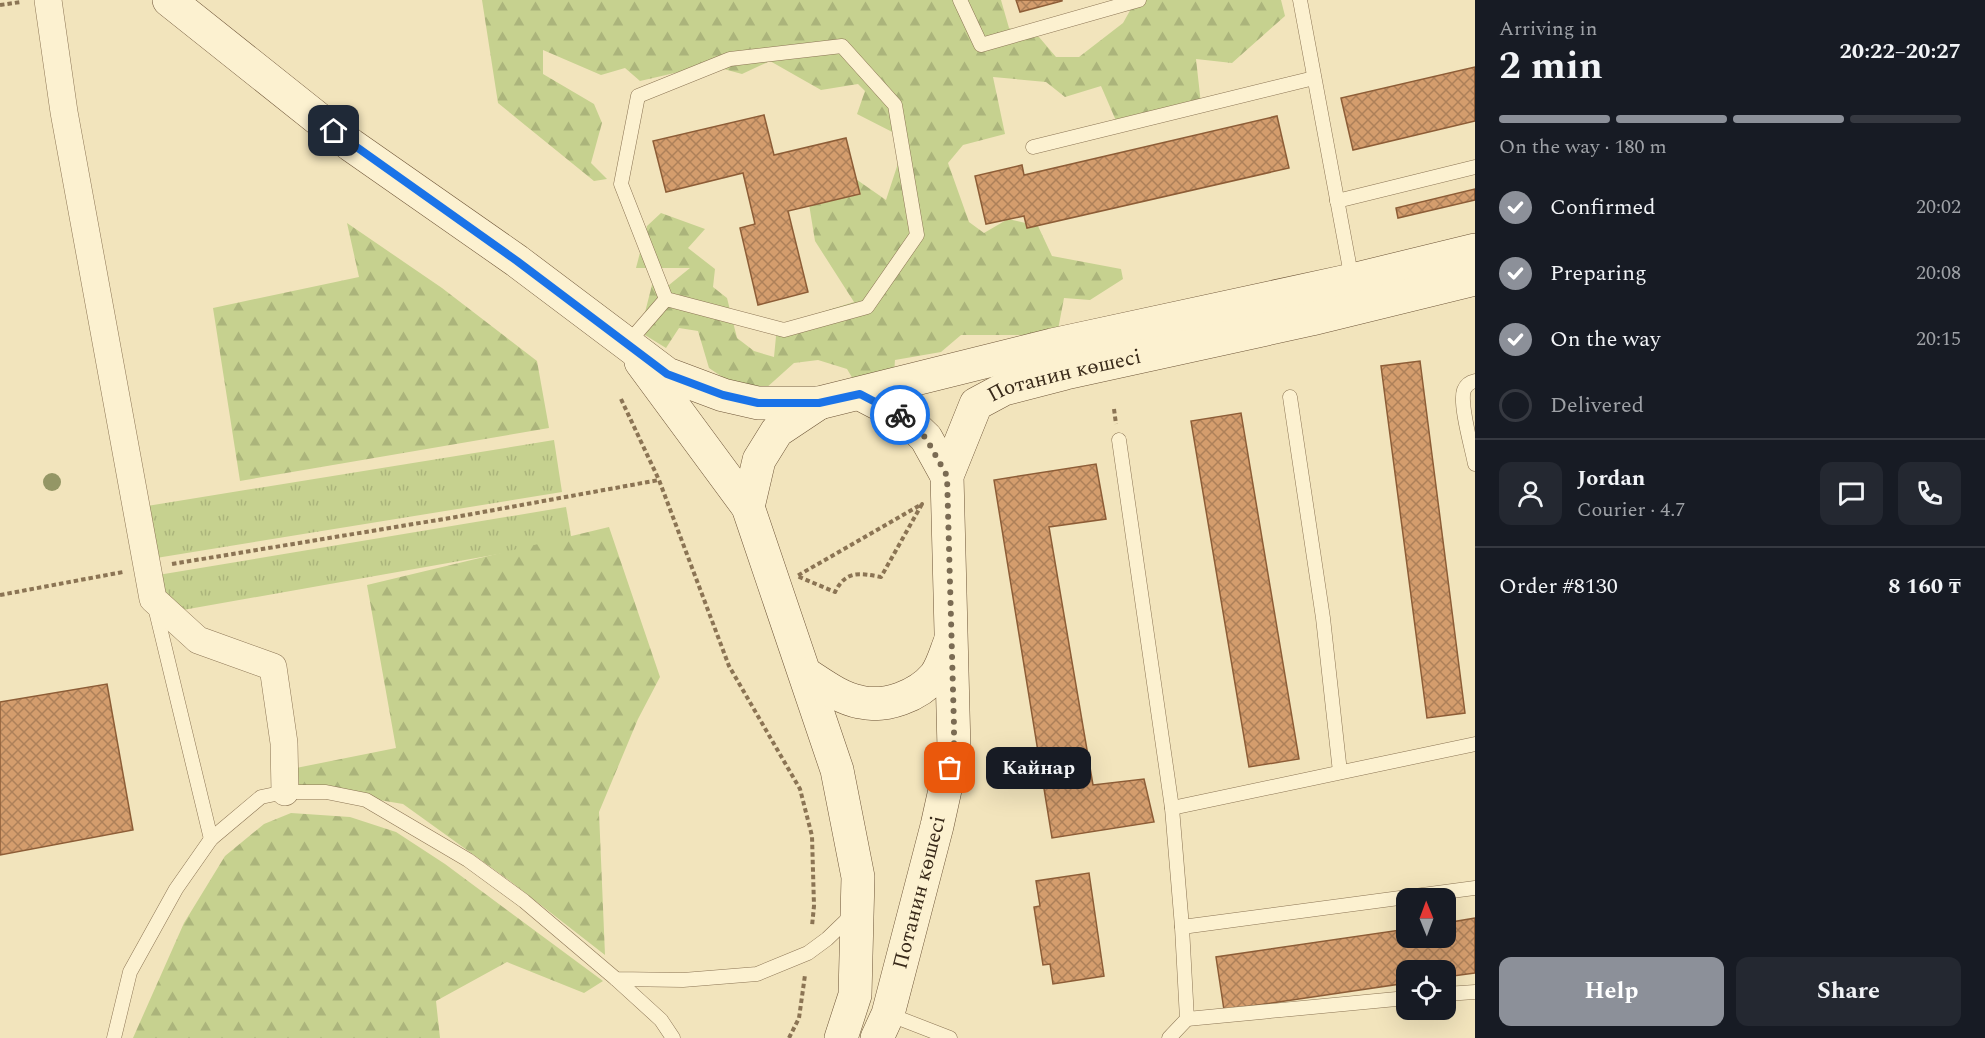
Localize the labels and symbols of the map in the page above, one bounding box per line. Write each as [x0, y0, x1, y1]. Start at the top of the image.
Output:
pin [308, 105, 359, 156]
street label: Потанин көшесі [982, 341, 1144, 411]
courier [870, 385, 930, 445]
pin [924, 742, 975, 793]
callout: Кайнар [986, 747, 1091, 789]
street label: Потанин көшесі [884, 813, 955, 973]
north arrow [1396, 888, 1456, 948]

